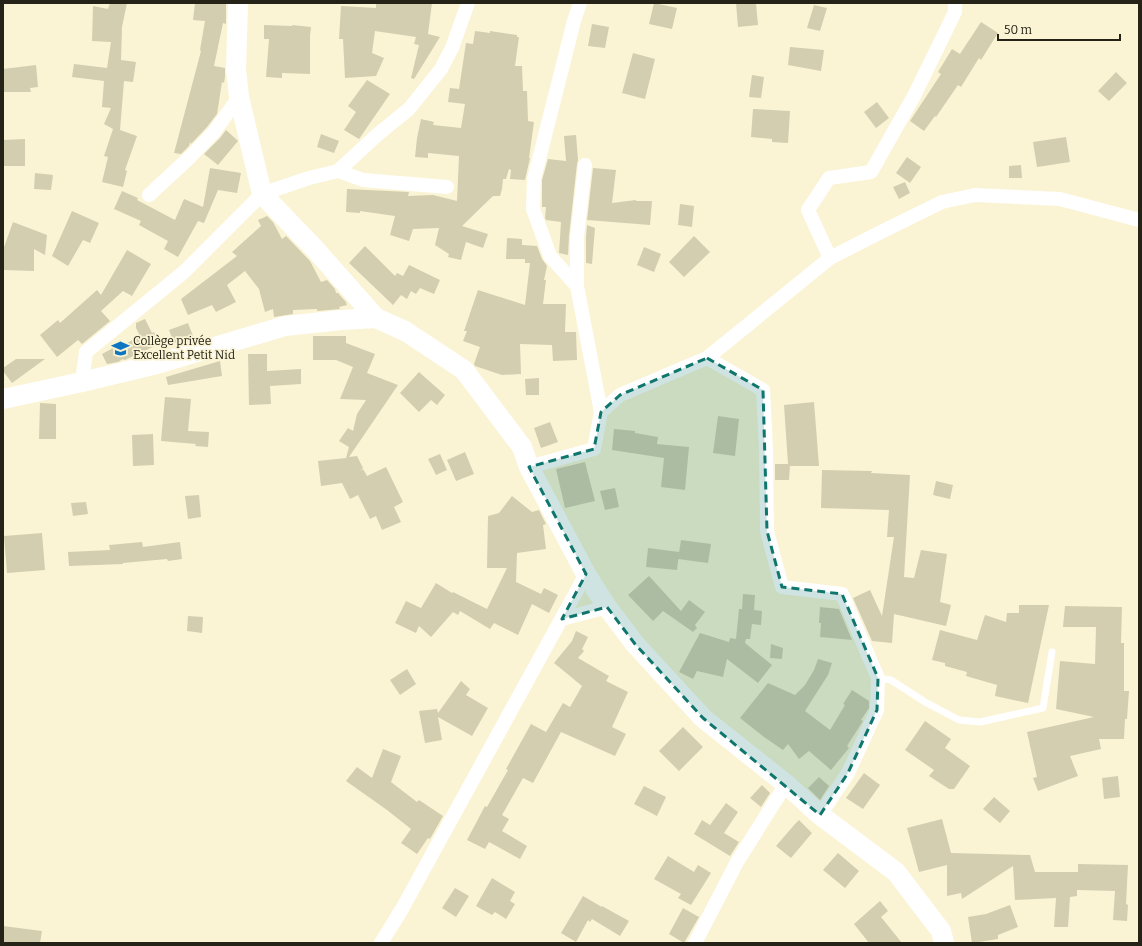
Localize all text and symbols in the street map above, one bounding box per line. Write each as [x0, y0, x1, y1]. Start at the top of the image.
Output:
scale bar [998, 16, 1120, 42]
text: 50 m [1004, 23, 1033, 37]
place label: Collège privée Excellent Petit Nid [133, 334, 235, 362]
school or university icon: Collège privée Excellent Petit Nid [110, 338, 130, 358]

